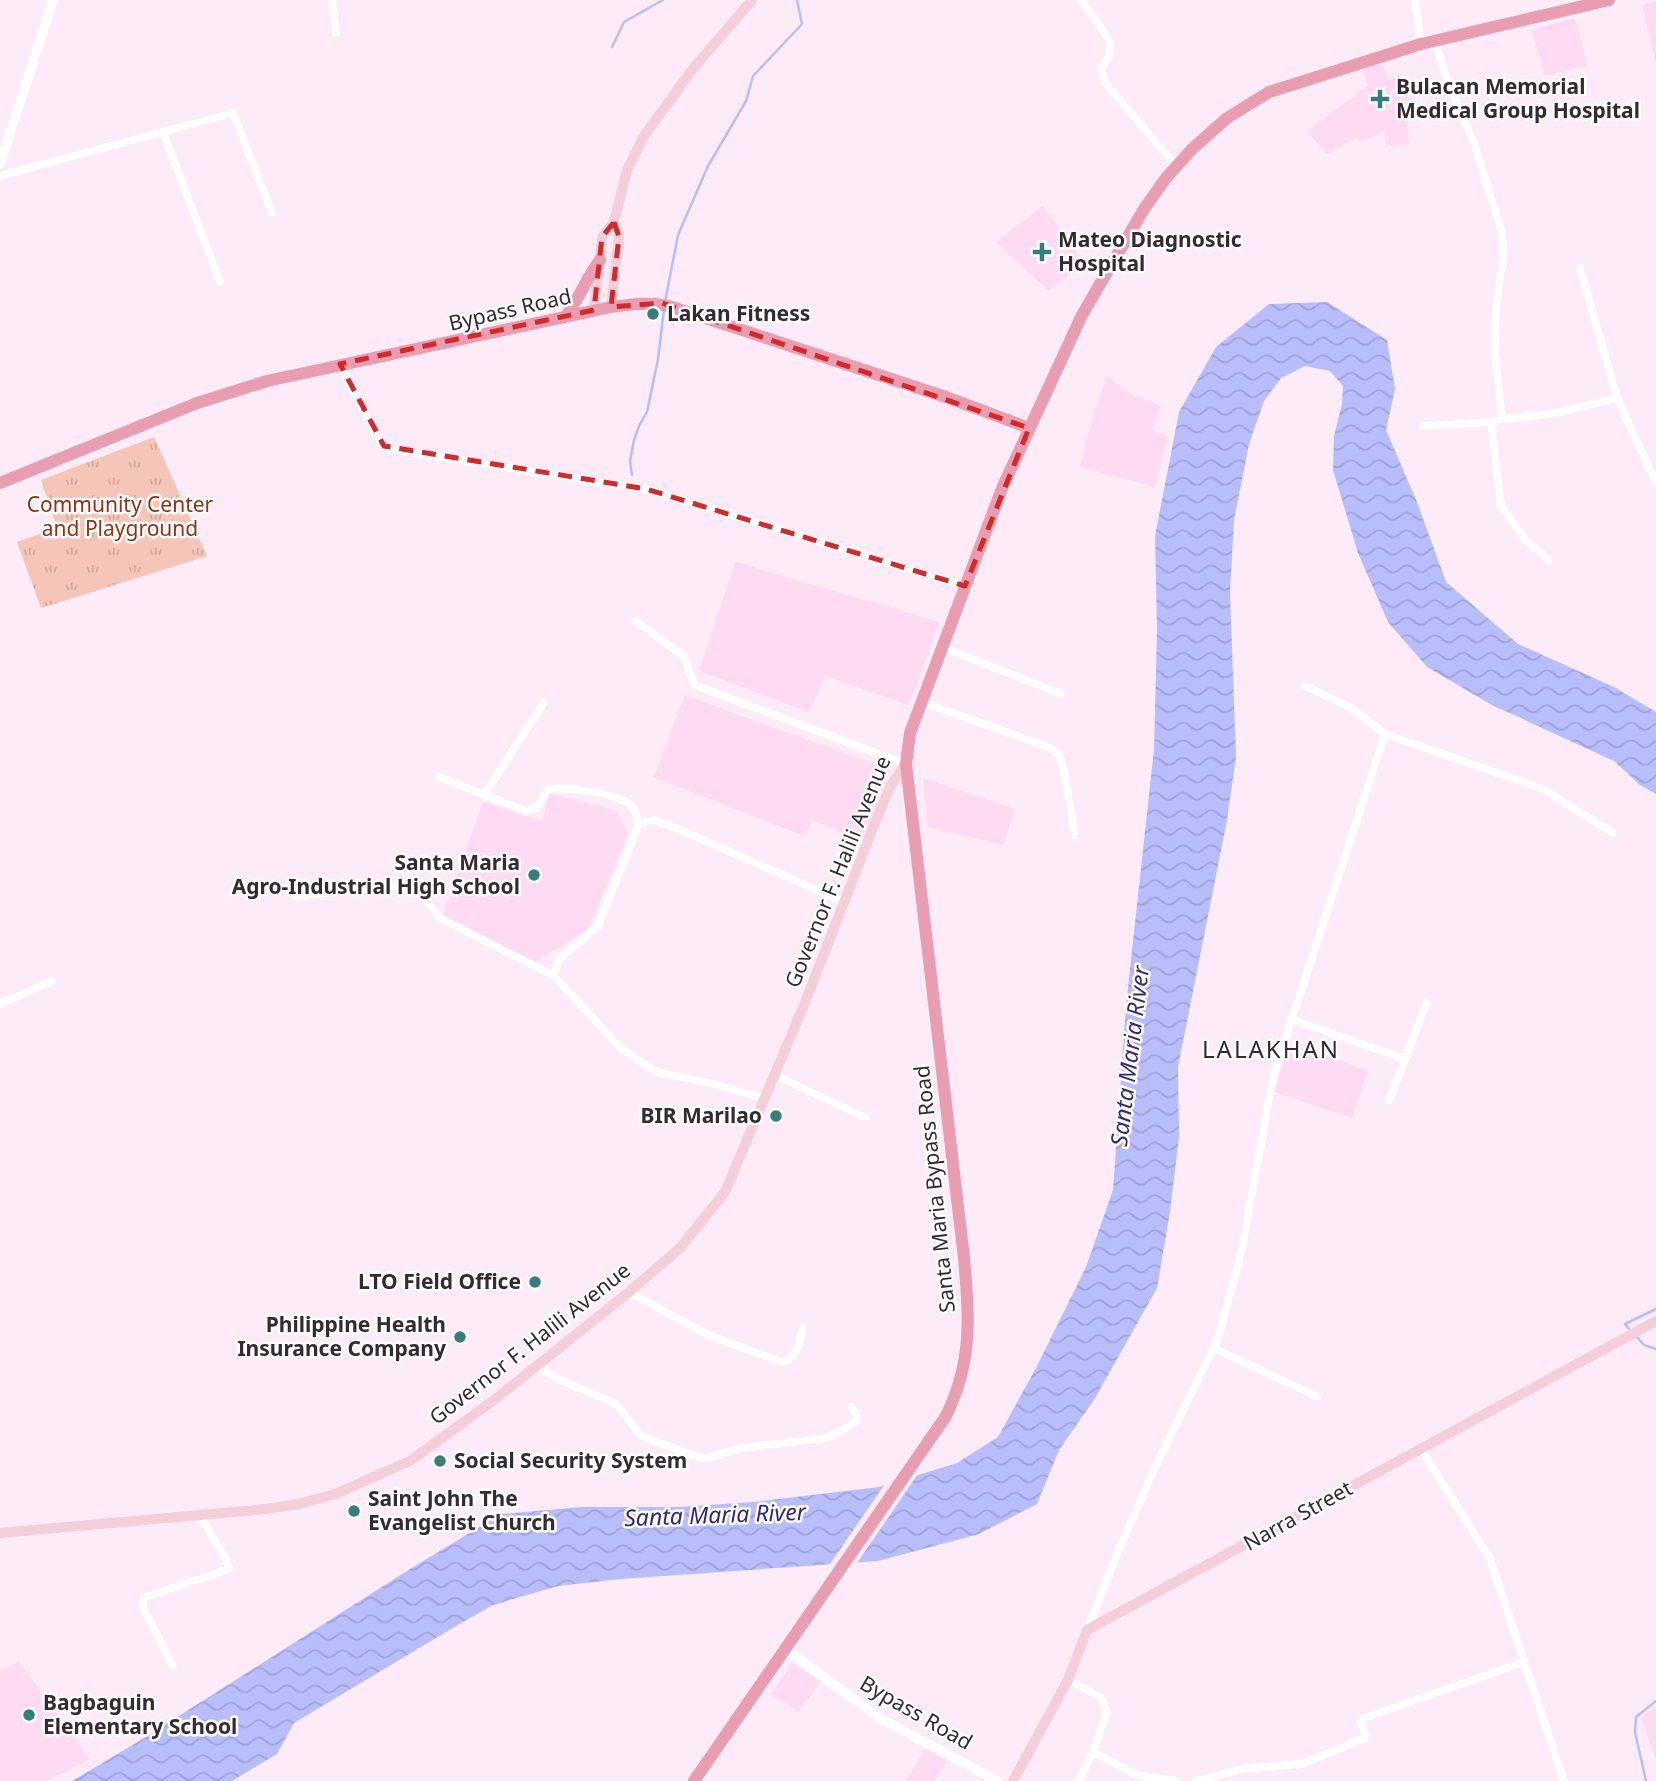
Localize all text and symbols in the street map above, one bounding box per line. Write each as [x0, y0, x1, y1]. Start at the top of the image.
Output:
place label: Bulacan Memorial Medical Group Hospital [1396, 72, 1640, 124]
marker: Bulacan Memorial Medical Group Hospital [1370, 89, 1390, 109]
place label: Mateo Diagnostic Hospital [1058, 225, 1242, 277]
marker: Mateo Diagnostic Hospital [1032, 242, 1052, 262]
street label: Bypass Road [446, 281, 574, 337]
place label: Lakan Fitness [667, 299, 810, 327]
marker: Lakan Fitness [645, 306, 661, 322]
park label: Community Center and Playground [27, 490, 214, 542]
street label: Governor F. Halili Avenue [778, 752, 896, 992]
place label: Santa Maria Agro-Industrial High School [232, 848, 520, 900]
marker: Santa Maria Agro-Industrial High School [526, 867, 542, 883]
water label: Santa Maria River [1102, 963, 1156, 1148]
district label: LALAKHAN [1202, 1032, 1340, 1065]
street label: Santa Maria Bypass Road [907, 1064, 961, 1314]
place label: BIR Marilao [641, 1101, 762, 1129]
marker: BIR Marilao [768, 1108, 784, 1124]
street label: Governor F. Halili Avenue [423, 1256, 636, 1430]
place label: LTO Field Office [358, 1267, 521, 1295]
marker: LTO Field Office [527, 1274, 543, 1290]
place label: Philippine Health Insurance Company [237, 1310, 446, 1362]
marker: Philippine Health Insurance Company [452, 1329, 468, 1345]
place label: Social Security System [454, 1446, 687, 1474]
marker: Social Security System [432, 1453, 448, 1469]
street label: Narra Street [1238, 1473, 1357, 1557]
place label: Saint John The Evangelist Church [368, 1484, 556, 1536]
water label: Santa Maria River [624, 1495, 807, 1533]
marker: Saint John The Evangelist Church [346, 1503, 362, 1519]
street label: Bypass Road [855, 1669, 978, 1756]
place label: Bagbaguin Elementary School [43, 1688, 237, 1740]
marker: Bagbaguin Elementary School [21, 1707, 37, 1723]

